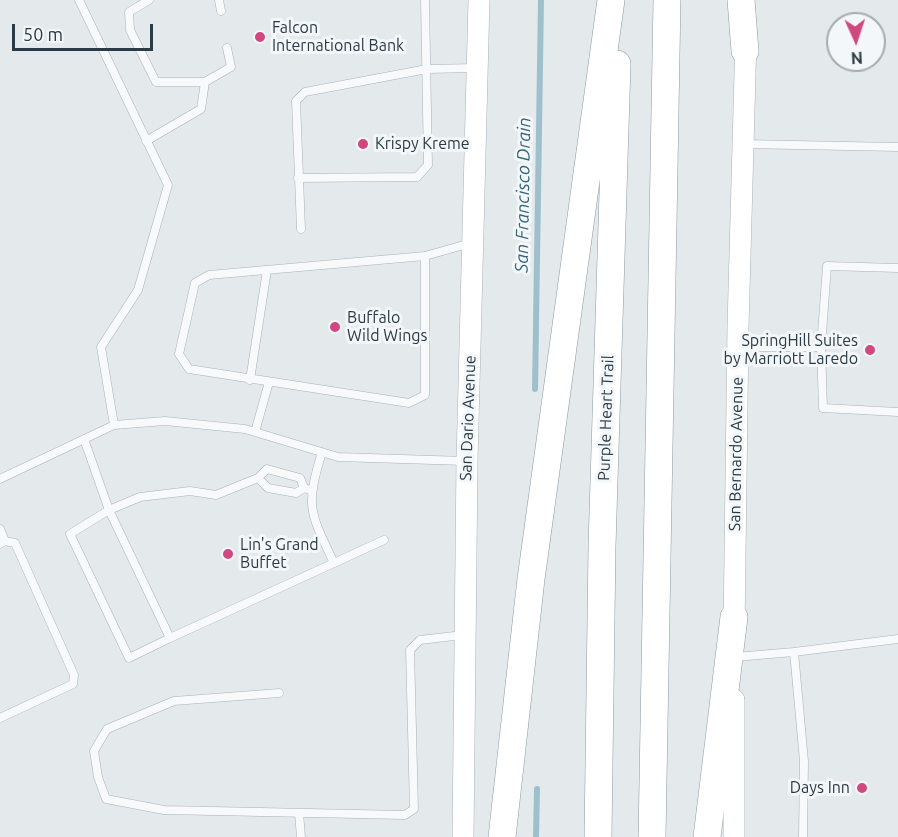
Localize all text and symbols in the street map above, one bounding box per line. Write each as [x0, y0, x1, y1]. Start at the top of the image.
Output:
scale bar [15, 12, 156, 50]
north arrow [826, 12, 886, 72]
place label: Falcon International Bank [272, 18, 404, 56]
text: 50 m [23, 24, 63, 44]
marker: Falcon International Bank [253, 30, 267, 44]
text: N [850, 49, 863, 67]
water label: San Francisco Drain [511, 117, 535, 273]
place label: Krispy Kreme [375, 134, 470, 154]
marker: Krispy Kreme [356, 137, 370, 151]
place label: Buffalo Wild Wings [347, 308, 428, 346]
marker: Buffalo Wild Wings [328, 320, 342, 334]
place label: SpringHill Suites by Marriott Laredo [724, 331, 858, 369]
marker: SpringHill Suites by Marriott Laredo [863, 343, 877, 357]
street label: San Dario Avenue [456, 355, 480, 481]
street label: Purple Heart Trail [594, 355, 618, 481]
street label: San Bernardo Avenue [725, 377, 747, 531]
place label: Lin's Grand Buffet [240, 535, 319, 573]
marker: Lin's Grand Buffet [221, 547, 235, 561]
place label: Days Inn [790, 778, 850, 798]
marker: Days Inn [855, 781, 869, 795]

